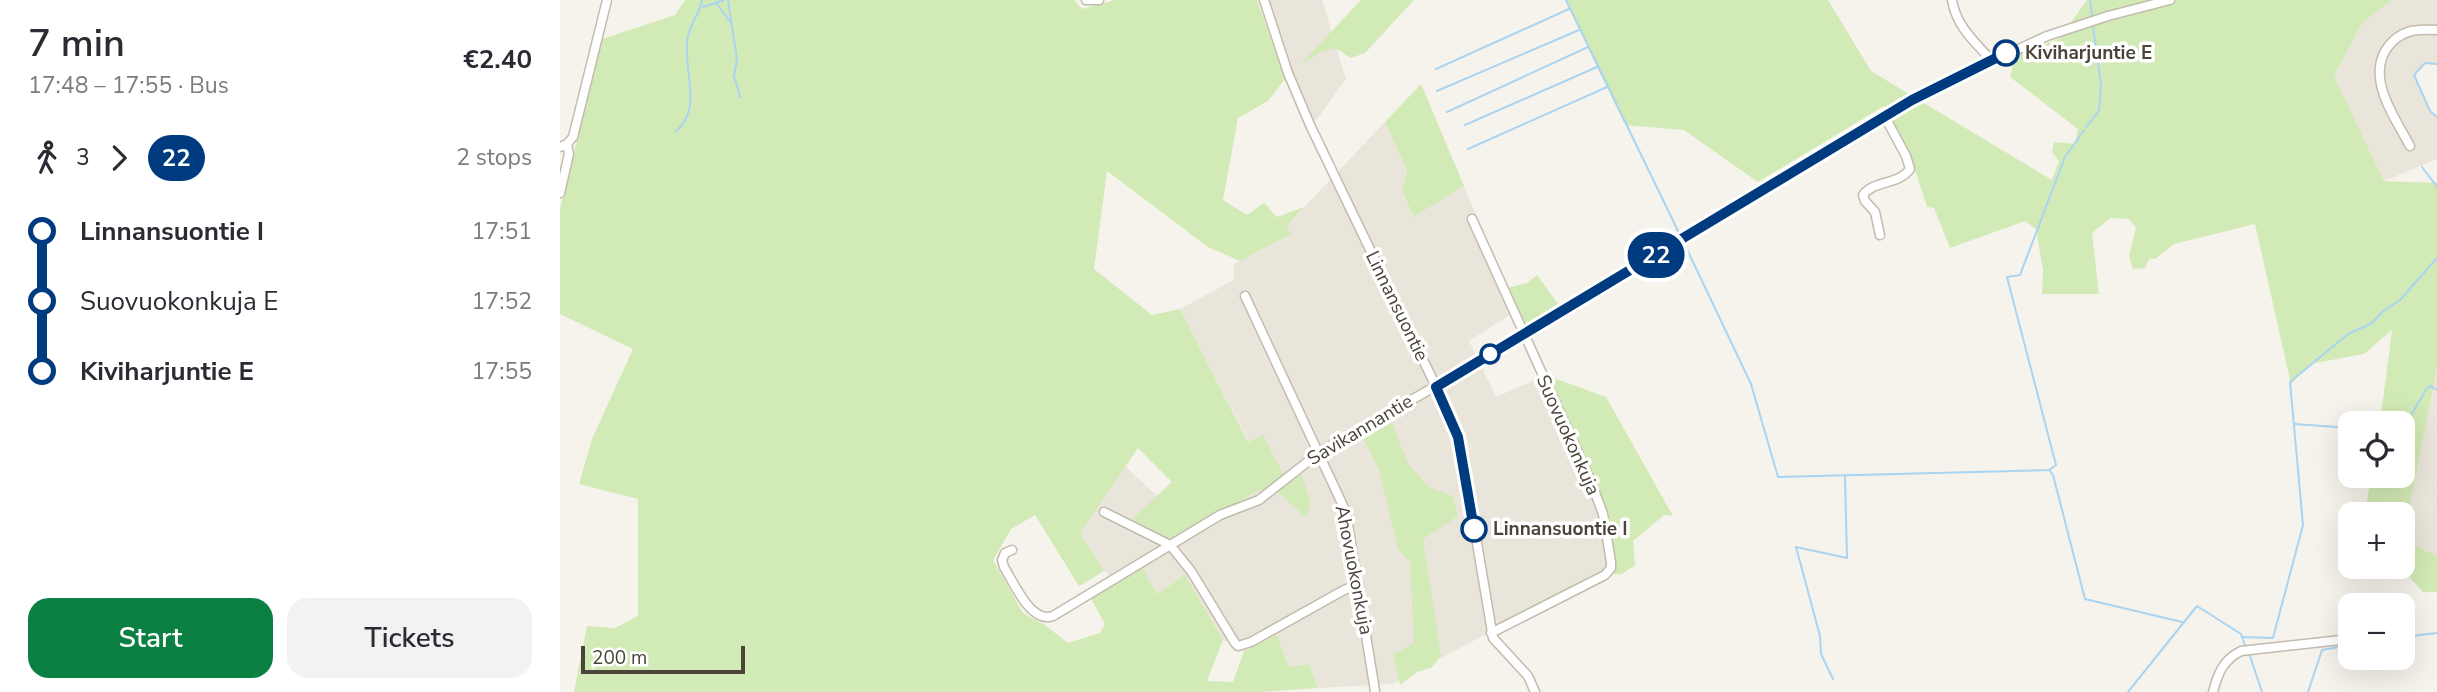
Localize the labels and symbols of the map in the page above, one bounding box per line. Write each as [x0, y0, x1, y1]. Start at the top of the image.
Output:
marker: Kiviharjuntie E [1993, 40, 2019, 66]
place label: Kiviharjuntie E [2025, 40, 2152, 66]
line badge: 22 [1624, 232, 1688, 278]
street label: Linnansuontie [1359, 247, 1435, 365]
unlabelled marker [1480, 344, 1500, 364]
street label: Suovuokonkuja [1530, 371, 1606, 499]
street label: Savikannantie [1302, 388, 1418, 472]
street label: Ahovuokonkuja [1329, 503, 1379, 637]
marker: Linnansuontie I [1461, 516, 1487, 542]
place label: Linnansuontie I [1493, 516, 1628, 542]
scale bar [581, 643, 746, 675]

